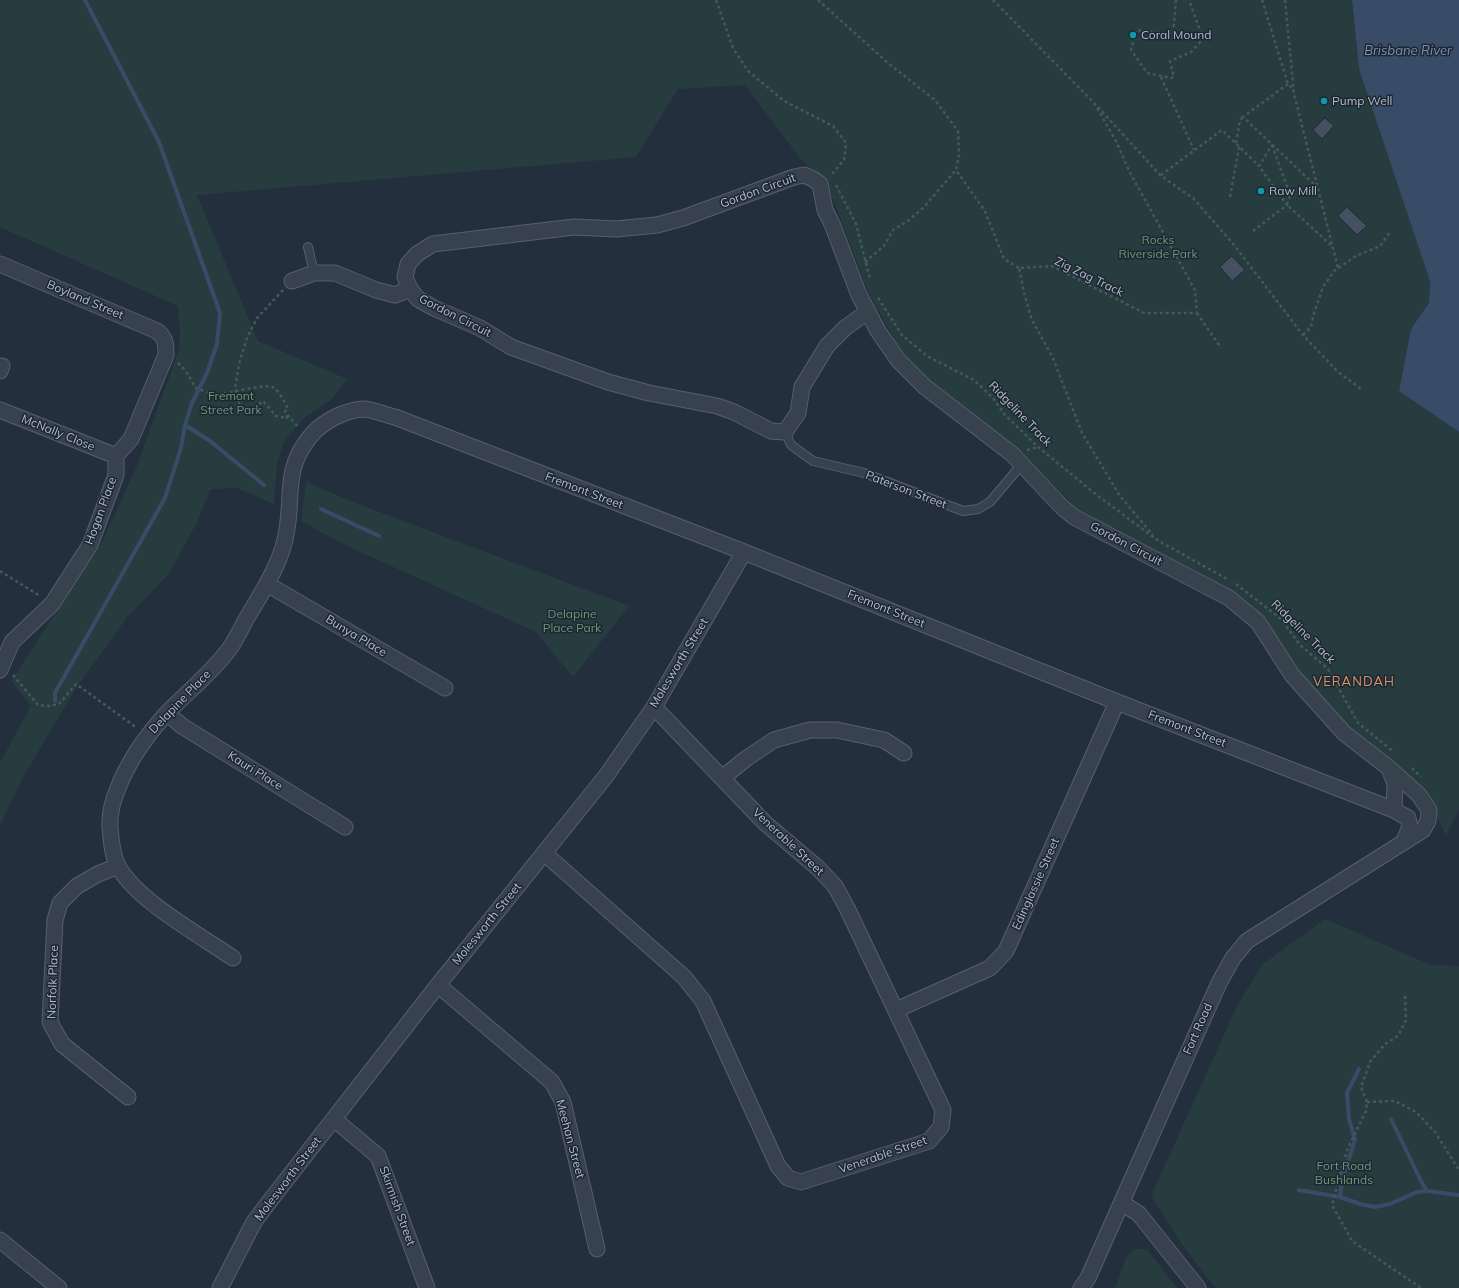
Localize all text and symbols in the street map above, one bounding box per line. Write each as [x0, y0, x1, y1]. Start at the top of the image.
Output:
place label: Coral Mound [1141, 28, 1211, 42]
marker: Coral Mound [1128, 30, 1138, 40]
water label: Brisbane River [1364, 43, 1452, 59]
place label: Pump Well [1332, 94, 1392, 108]
marker: Pump Well [1319, 96, 1329, 106]
street label: Gordon Circuit [718, 171, 798, 211]
place label: Raw Mill [1269, 184, 1317, 198]
marker: Raw Mill [1256, 186, 1266, 196]
park label: Rocks Riverside Park [1118, 233, 1198, 261]
street label: Zig Zag Track [1052, 254, 1126, 300]
street label: Boyland Street [44, 277, 126, 323]
street label: Gordon Circuit [416, 292, 494, 340]
street label: Ridgeline Track [985, 379, 1055, 449]
park label: Fremont Street Park [200, 389, 262, 417]
street label: McNally Close [19, 412, 97, 454]
street label: Paterson Street [863, 468, 949, 512]
street label: Fremont Street [543, 470, 625, 512]
street label: Hogan Place [82, 475, 120, 547]
street label: Gordon Circuit [1088, 519, 1164, 569]
street label: Fremont Street [845, 587, 927, 631]
street label: Ridgeline Track [1268, 597, 1338, 667]
park label: Delapine Place Park [543, 607, 601, 635]
street label: Bunya Place [323, 612, 389, 660]
street label: Molesworth Street [647, 616, 711, 710]
street label: Delapine Place [146, 667, 214, 737]
district label: VERANDAH [1313, 674, 1395, 690]
street label: Fremont Street [1146, 708, 1228, 750]
street label: Kauri Place [225, 748, 285, 794]
street label: Venerable Street [749, 805, 827, 879]
street label: Edinglassie Street [1009, 836, 1063, 932]
street label: Molesworth Street [449, 880, 525, 968]
street label: Norfolk Place [45, 945, 61, 1019]
street label: Fort Road [1180, 1001, 1216, 1057]
street label: Meehan Street [553, 1098, 587, 1180]
street label: Venerable Street [837, 1133, 929, 1177]
street label: Molesworth Street [252, 1134, 324, 1224]
park label: Fort Road Bushlands [1315, 1159, 1373, 1187]
street label: Skirmish Street [376, 1164, 418, 1248]

